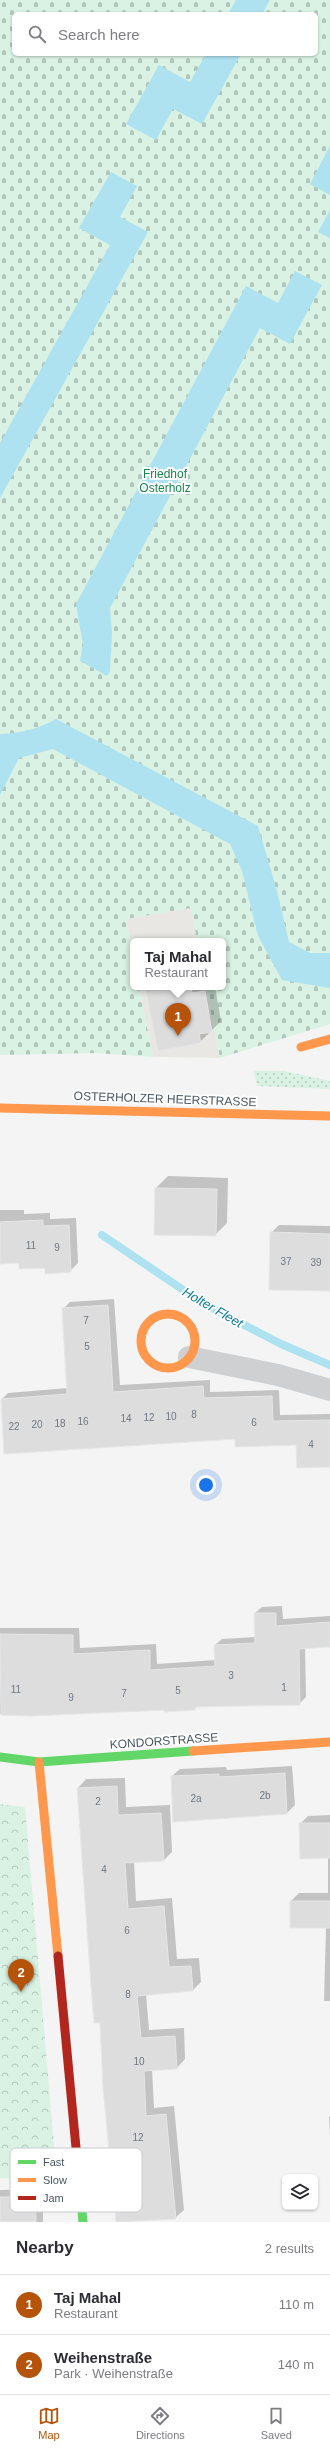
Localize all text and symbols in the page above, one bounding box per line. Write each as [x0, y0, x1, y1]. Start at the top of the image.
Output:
search box [12, 12, 318, 56]
icon: search [26, 23, 48, 45]
text: Search here [58, 26, 140, 43]
park label: Friedhof Osterholz [139, 467, 191, 495]
popup [130, 938, 226, 990]
text: Taj Mahal [144, 948, 212, 965]
text: Restaurant [144, 965, 208, 980]
pin: 1 [165, 1003, 191, 1036]
street label: OSTERHOLZER HEERSTRASSE [73, 1089, 257, 1109]
house number: 11 [26, 1240, 37, 1251]
house number: 9 [54, 1242, 60, 1253]
house number: 37 [280, 1256, 292, 1267]
house number: 39 [310, 1257, 322, 1268]
water label: Holter Fleet [180, 1284, 247, 1331]
house number: 7 [83, 1315, 89, 1326]
house number: 5 [84, 1341, 90, 1352]
house number: 8 [191, 1409, 197, 1420]
house number: 10 [165, 1411, 177, 1422]
house number: 12 [143, 1412, 155, 1423]
house number: 14 [120, 1413, 132, 1424]
house number: 16 [77, 1416, 89, 1427]
house number: 6 [251, 1417, 257, 1428]
house number: 18 [54, 1418, 66, 1429]
house number: 20 [31, 1419, 43, 1430]
house number: 22 [8, 1421, 20, 1432]
house number: 4 [308, 1439, 314, 1450]
your location [196, 1475, 216, 1495]
house number: 3 [228, 1670, 234, 1681]
house number: 1 [281, 1682, 287, 1693]
house number: 11 [11, 1684, 22, 1695]
house number: 5 [175, 1685, 181, 1696]
house number: 7 [121, 1688, 127, 1699]
house number: 9 [68, 1692, 74, 1703]
street label: KONDORSTRASSE [109, 1730, 219, 1752]
house number: 2b [259, 1790, 271, 1801]
house number: 2a [190, 1793, 202, 1804]
house number: 2 [95, 1796, 101, 1807]
house number: 4 [101, 1864, 107, 1875]
house number: 6 [124, 1925, 130, 1936]
pin: 2 [8, 1959, 34, 1992]
house number: 8 [125, 1989, 131, 2000]
house number: 10 [133, 2056, 145, 2067]
house number: 12 [132, 2132, 144, 2143]
legend [10, 2148, 142, 2212]
text: Fast [43, 2156, 64, 2168]
text: Slow [43, 2174, 67, 2186]
map controls [282, 2174, 318, 2210]
button: layers [282, 2174, 318, 2210]
text: Jam [43, 2192, 64, 2204]
text: Nearby [16, 2238, 74, 2257]
text: 2 results [265, 2241, 314, 2256]
text: Taj Mahal [54, 2289, 121, 2306]
text: 1 [25, 2297, 33, 2312]
text: 110 m [279, 2297, 314, 2312]
text: Restaurant [54, 2306, 118, 2321]
text: Weihenstraße [54, 2349, 152, 2366]
text: 2 [25, 2357, 33, 2372]
text: 140 m [278, 2357, 314, 2372]
text: Park · Weihenstraße [54, 2366, 173, 2381]
tab: Map [38, 2405, 60, 2441]
tab: Directions [136, 2405, 185, 2441]
tab: Saved [261, 2405, 292, 2441]

